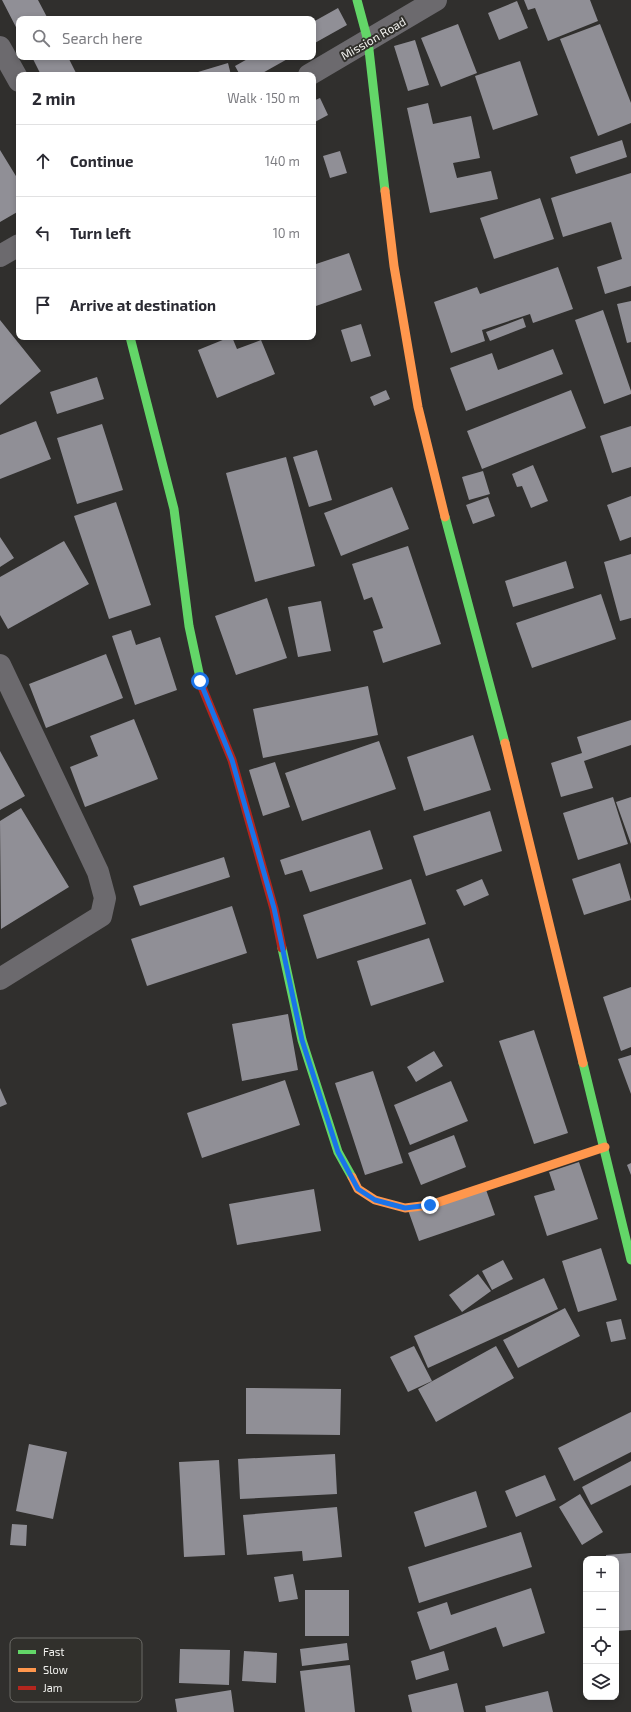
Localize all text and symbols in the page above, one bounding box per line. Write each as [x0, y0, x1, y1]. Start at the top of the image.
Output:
street label: Mission Road [338, 14, 408, 62]
search box [16, 16, 316, 60]
icon: search [30, 27, 52, 49]
text: Search here [62, 29, 143, 47]
text: 2 min [32, 88, 75, 108]
text: Walk · 150 m [227, 90, 300, 106]
icon: ahead [32, 150, 54, 172]
text: Continue [70, 152, 133, 170]
text: 140 m [265, 153, 300, 169]
icon: left [32, 222, 54, 244]
text: Turn left [70, 224, 131, 242]
text: 10 m [273, 225, 300, 241]
icon: arrive [32, 294, 54, 316]
text: Arrive at destination [70, 296, 216, 314]
route start [191, 672, 209, 690]
route end [421, 1196, 439, 1214]
map controls [583, 1556, 619, 1700]
button: + [583, 1556, 619, 1592]
button: − [583, 1592, 619, 1628]
button: locate [583, 1628, 619, 1664]
legend [10, 1638, 142, 1702]
text: Fast [43, 1645, 65, 1658]
text: Slow [43, 1663, 68, 1676]
button: layers [583, 1664, 619, 1700]
text: Jam [43, 1681, 62, 1694]

